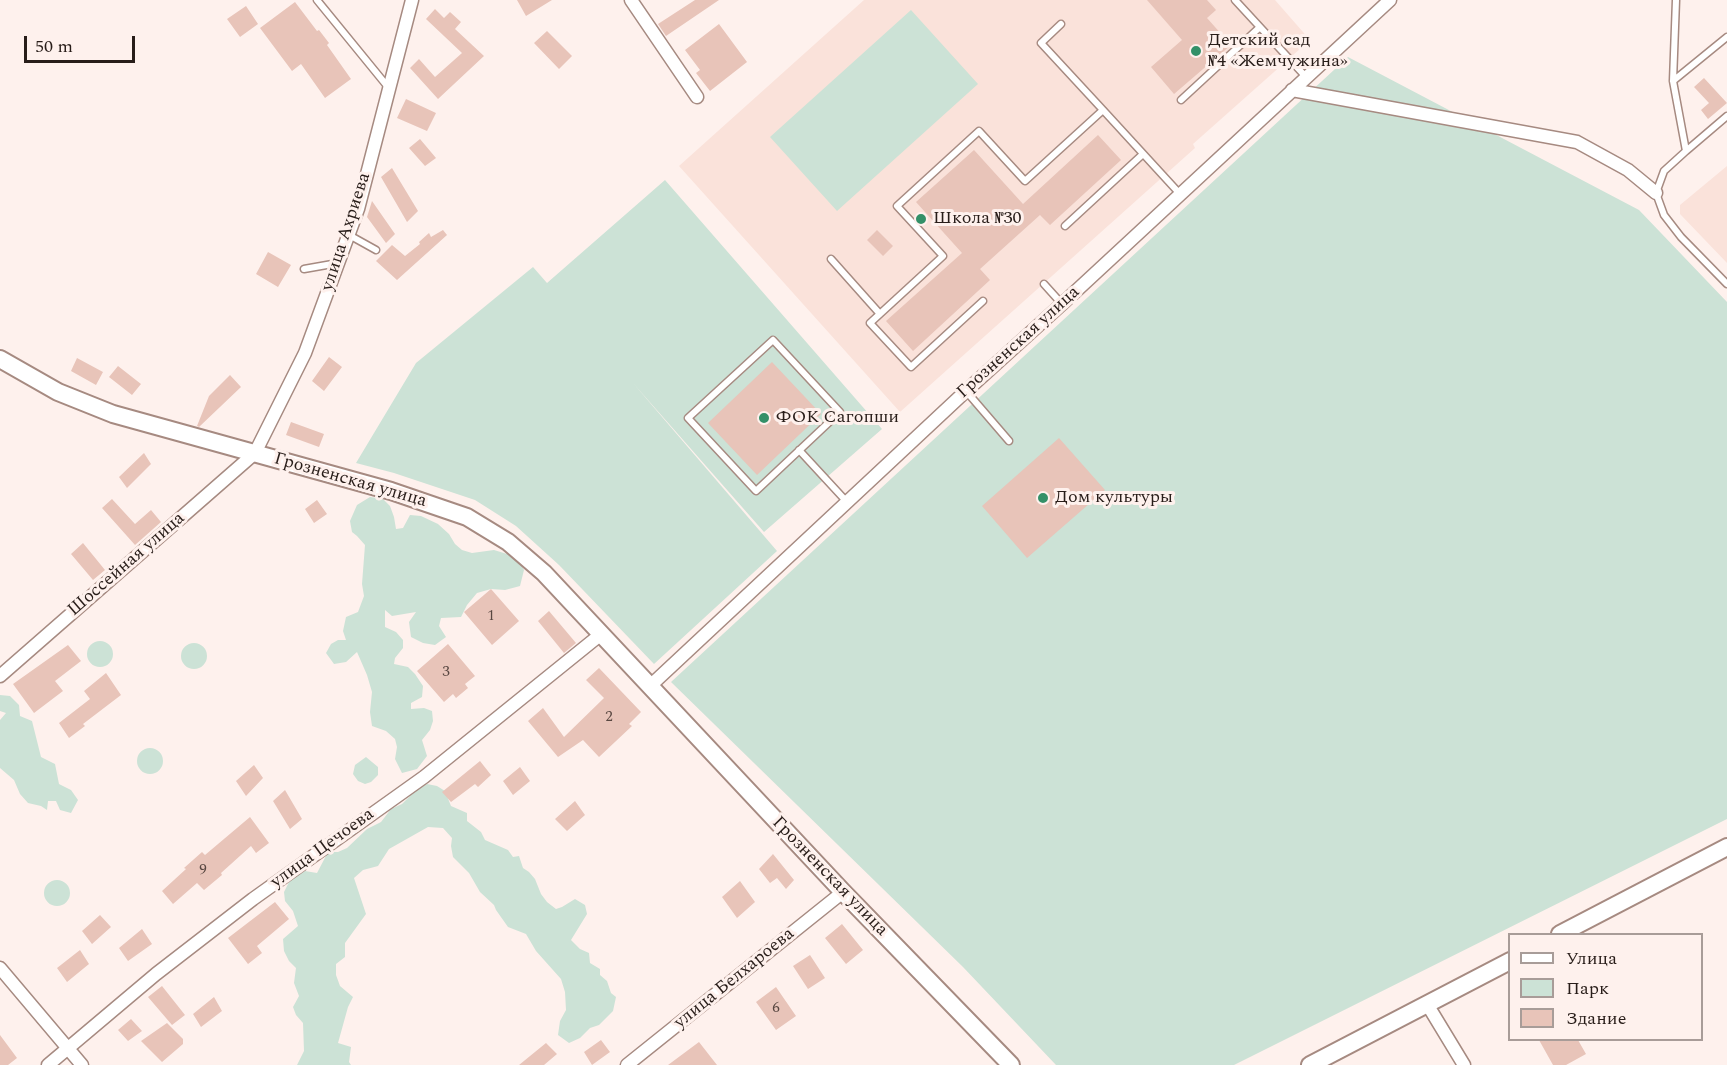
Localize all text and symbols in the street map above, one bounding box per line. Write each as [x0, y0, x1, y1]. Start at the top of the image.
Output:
scale bar [27, 24, 138, 62]
place label: Детский сад №4 «Жемчужина» [1208, 30, 1348, 72]
text: 50 m [35, 33, 73, 60]
marker: Детский сад №4 «Жемчужина» [1189, 44, 1203, 58]
street label: улица Ахриева [318, 170, 376, 294]
place label: Школа №30 [933, 208, 1021, 230]
marker: Школа №30 [914, 212, 928, 226]
street label: Грозненская улица [953, 282, 1085, 404]
place label: ФОК Сагопши [776, 407, 899, 429]
marker: ФОК Сагопши [757, 411, 771, 425]
street label: Грозненская улица [271, 449, 429, 513]
place label: Дом культуры [1055, 487, 1173, 509]
marker: Дом культуры [1036, 491, 1050, 505]
street label: Шоссейная улица [64, 508, 190, 622]
house number: 1 [487, 608, 495, 626]
house number: 3 [442, 664, 450, 682]
house number: 2 [605, 709, 613, 727]
street label: улица Цечоева [267, 804, 379, 894]
street label: Грозненская улица [766, 813, 892, 941]
house number: 9 [199, 862, 207, 880]
street label: улица Белхароева [671, 924, 799, 1034]
legend [1508, 933, 1703, 1041]
text: Улица [1566, 945, 1617, 972]
text: Парк [1566, 975, 1609, 1002]
house number: 6 [772, 1000, 780, 1018]
text: Здание [1566, 1005, 1626, 1032]

